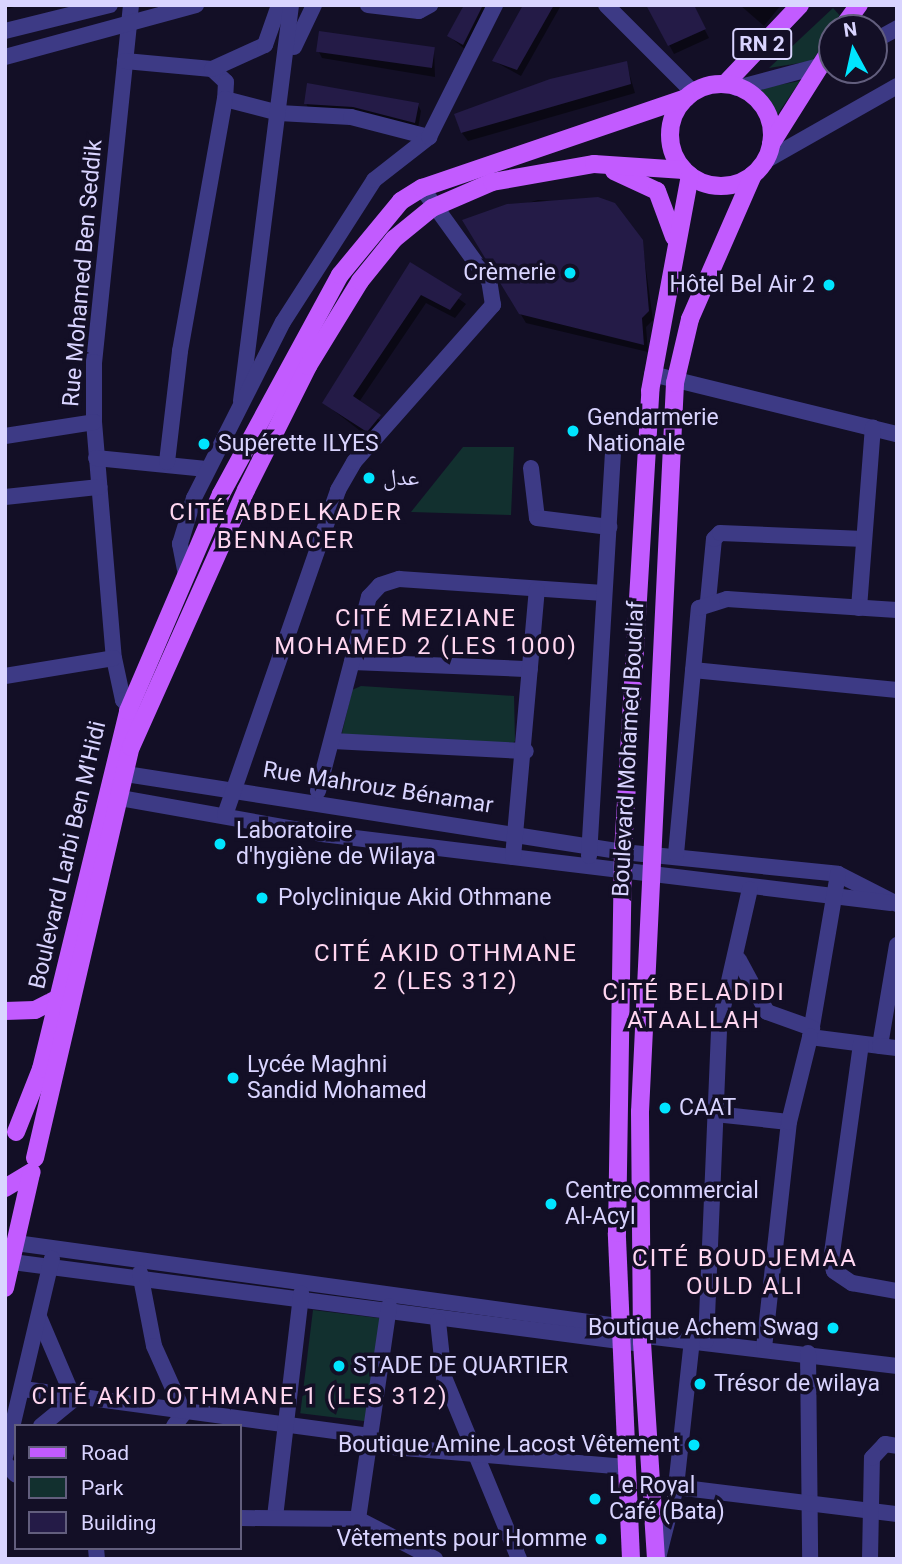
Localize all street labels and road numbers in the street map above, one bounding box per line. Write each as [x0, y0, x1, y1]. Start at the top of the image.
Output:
road number: RN 2 [730, 26, 794, 61]
street label: Rue Mohamed Ben Seddik [58, 138, 108, 408]
street label: Boulevard Mohamed Boudiaf [607, 600, 651, 898]
street label: Boulevard Larbi Ben M'Hidi [24, 718, 112, 992]
street label: Rue Mahrouz Bénamar [261, 756, 495, 820]

